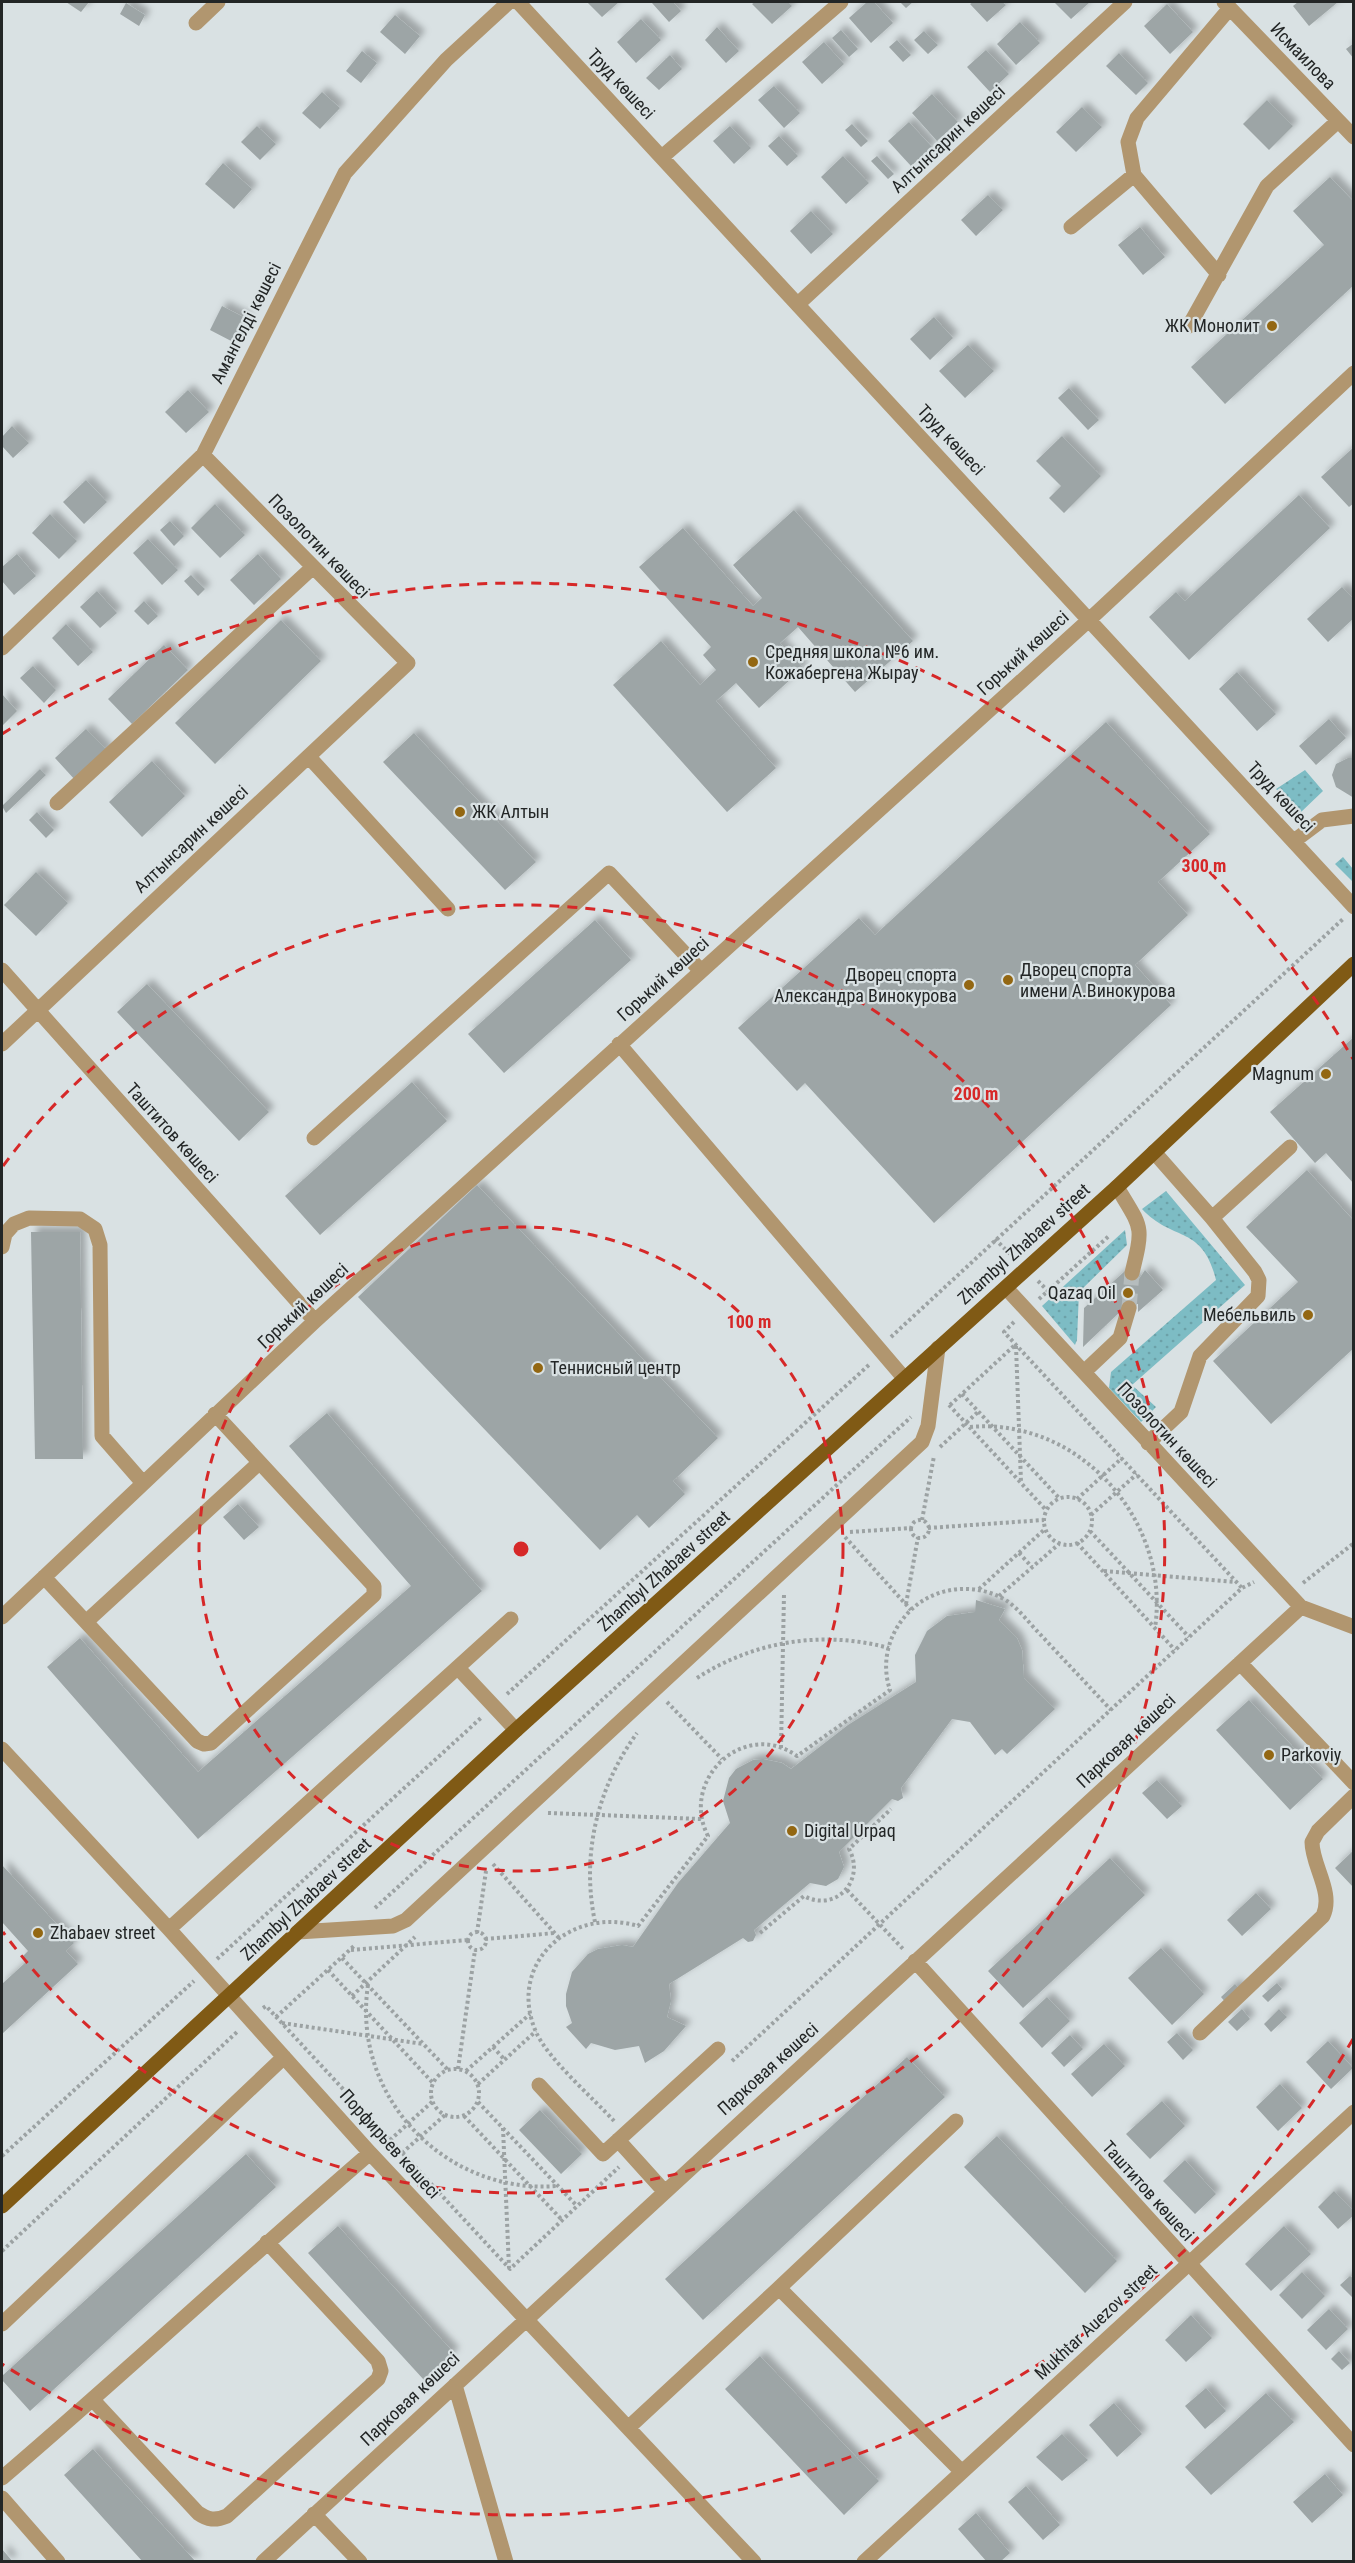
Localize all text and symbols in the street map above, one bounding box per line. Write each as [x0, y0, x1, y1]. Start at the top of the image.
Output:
street label: Исмаилова [1266, 18, 1340, 93]
street label: Труд көшесі [583, 44, 659, 123]
street label: Алтынсарин көшесі [886, 80, 1009, 197]
street label: Амангелді көшесі [206, 259, 285, 387]
place label: ЖК Монолит [1165, 315, 1260, 336]
marker: ЖК Монолит [1265, 319, 1279, 333]
street label: Труд көшесі [913, 400, 989, 479]
street label: Позолотин көшесі [264, 489, 374, 602]
street label: Горький көшесі [973, 606, 1073, 699]
place label: Средняя школа №6 им. Кожабергена Жырау [765, 641, 939, 683]
marker: Средняя школа №6 им. Кожабергена Жырау [746, 655, 760, 669]
street label: Труд көшесі [1243, 757, 1319, 836]
street label: Алтынсарин көшесі [129, 780, 252, 897]
place label: ЖК Алтын [472, 801, 549, 822]
marker: ЖК Алтын [453, 805, 467, 819]
text: 300 m [1182, 855, 1226, 876]
street label: Горький көшесі [613, 932, 713, 1025]
place label: Дворец спорта имени А.Винокурова [1020, 959, 1176, 1001]
place label: Дворец спорта Александра Винокурова [774, 964, 957, 1006]
marker: Дворец спорта имени А.Винокурова [1001, 973, 1015, 987]
marker: Дворец спорта Александра Винокурова [962, 978, 976, 992]
place label: Magnum [1252, 1063, 1314, 1084]
marker: Magnum [1319, 1067, 1333, 1081]
street label: Таштитов көшесі [122, 1078, 223, 1187]
text: 200 m [954, 1083, 998, 1104]
street label: Zhambyl Zhabaev street [953, 1179, 1094, 1308]
street label: Горький көшесі [253, 1258, 352, 1353]
place label: Qazaq Oil [1048, 1282, 1116, 1303]
marker: Qazaq Oil [1121, 1286, 1135, 1300]
place label: Мебельвиль [1203, 1304, 1296, 1325]
marker: Мебельвиль [1301, 1308, 1315, 1322]
text: 100 m [727, 1311, 771, 1332]
place label: Теннисный центр [550, 1357, 681, 1378]
marker: Теннисный центр [531, 1361, 545, 1375]
street label: Позолотин көшесі [1113, 1378, 1222, 1492]
street label: Zhambyl Zhabaev street [593, 1506, 734, 1635]
centre of rings [511, 1539, 531, 1559]
street label: Парковая көшесі [1072, 1689, 1180, 1792]
place label: Parkoviy [1281, 1744, 1342, 1765]
marker: Parkoviy [1262, 1748, 1276, 1762]
place label: Digital Urpaq [804, 1820, 896, 1841]
marker: Digital Urpaq [785, 1824, 799, 1838]
street label: Zhambyl Zhabaev street [236, 1833, 375, 1964]
place label: Zhabaev street [50, 1922, 155, 1943]
marker: Zhabaev street [31, 1926, 45, 1940]
street label: Парковая көшесі [713, 2018, 822, 2119]
street label: Порфирьев көшесі [336, 2085, 445, 2203]
street label: Таштитов көшесі [1098, 2136, 1199, 2245]
street label: Mukhtar Auezov street [1030, 2260, 1161, 2384]
street label: Парковая көшесі [356, 2347, 464, 2450]

